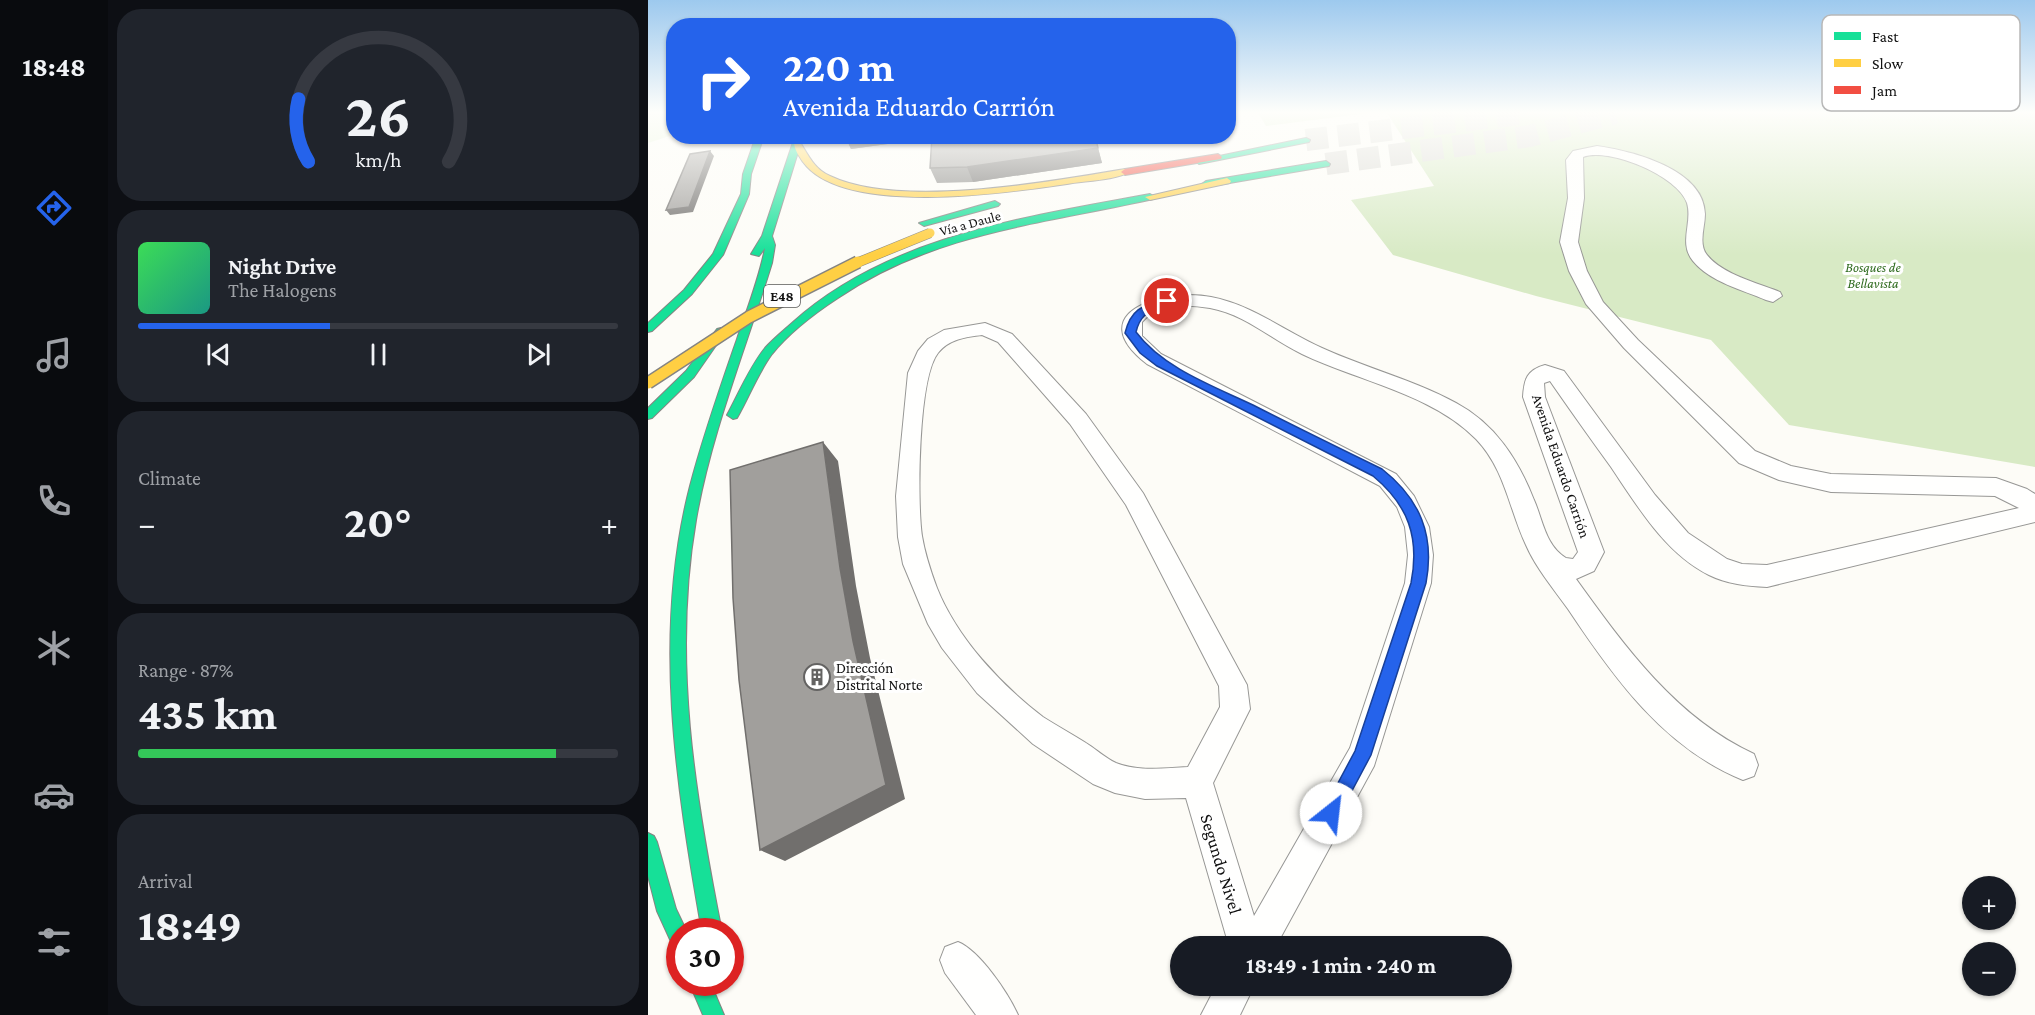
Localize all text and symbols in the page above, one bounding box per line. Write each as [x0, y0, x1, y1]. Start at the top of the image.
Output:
legend [1822, 15, 2020, 111]
text: Fast [1872, 28, 1899, 45]
icon: right [684, 42, 762, 120]
text: 220 m [783, 43, 894, 90]
text: 18:48 [22, 52, 86, 82]
text: Slow [1872, 55, 1904, 72]
text: 26 [345, 80, 411, 149]
text: Jam [1870, 82, 1897, 100]
text: Avenida Eduardo Carrión [783, 92, 1055, 122]
text: km/h [355, 148, 402, 172]
icon: directions [33, 187, 75, 229]
street label: Vía a Daule [938, 207, 1002, 239]
text: Night Drive [228, 254, 336, 279]
park label: Bosques de Bellavista [1845, 259, 1901, 291]
pin [1141, 275, 1192, 326]
text: The Halogens [228, 279, 337, 301]
icon: arrive [1150, 284, 1183, 317]
road number: E48 [764, 285, 800, 307]
icon: music [33, 334, 75, 376]
icon: previous [202, 338, 235, 371]
icon: pause [362, 338, 395, 371]
icon: next [522, 338, 555, 371]
street label: Avenida Eduardo Carrión [1529, 392, 1593, 540]
text: Climate [138, 467, 201, 489]
icon: phone [33, 480, 75, 522]
text: 20° [344, 497, 412, 547]
text: − [138, 505, 155, 542]
text: + [601, 505, 618, 542]
icon: climate [33, 627, 75, 669]
text: Range · 87% [138, 659, 233, 681]
place label: Dirección Distrital Norte [836, 660, 923, 693]
building icon: Dirección Distrital Norte [802, 662, 832, 692]
text: 435 km [138, 689, 277, 739]
icon: car [33, 774, 75, 816]
position arrow [1299, 781, 1363, 845]
street label: Segundo Nivel [1196, 812, 1246, 917]
text: Arrival [138, 870, 192, 892]
map controls [1962, 876, 2016, 996]
button: + [1962, 876, 2016, 930]
text: 18:49 [138, 900, 242, 950]
speed limit sign: 30 [666, 918, 744, 996]
icon: filters [33, 921, 75, 963]
button: − [1962, 942, 2016, 996]
text: 18:49 · 1 min · 240 m [1246, 953, 1436, 978]

